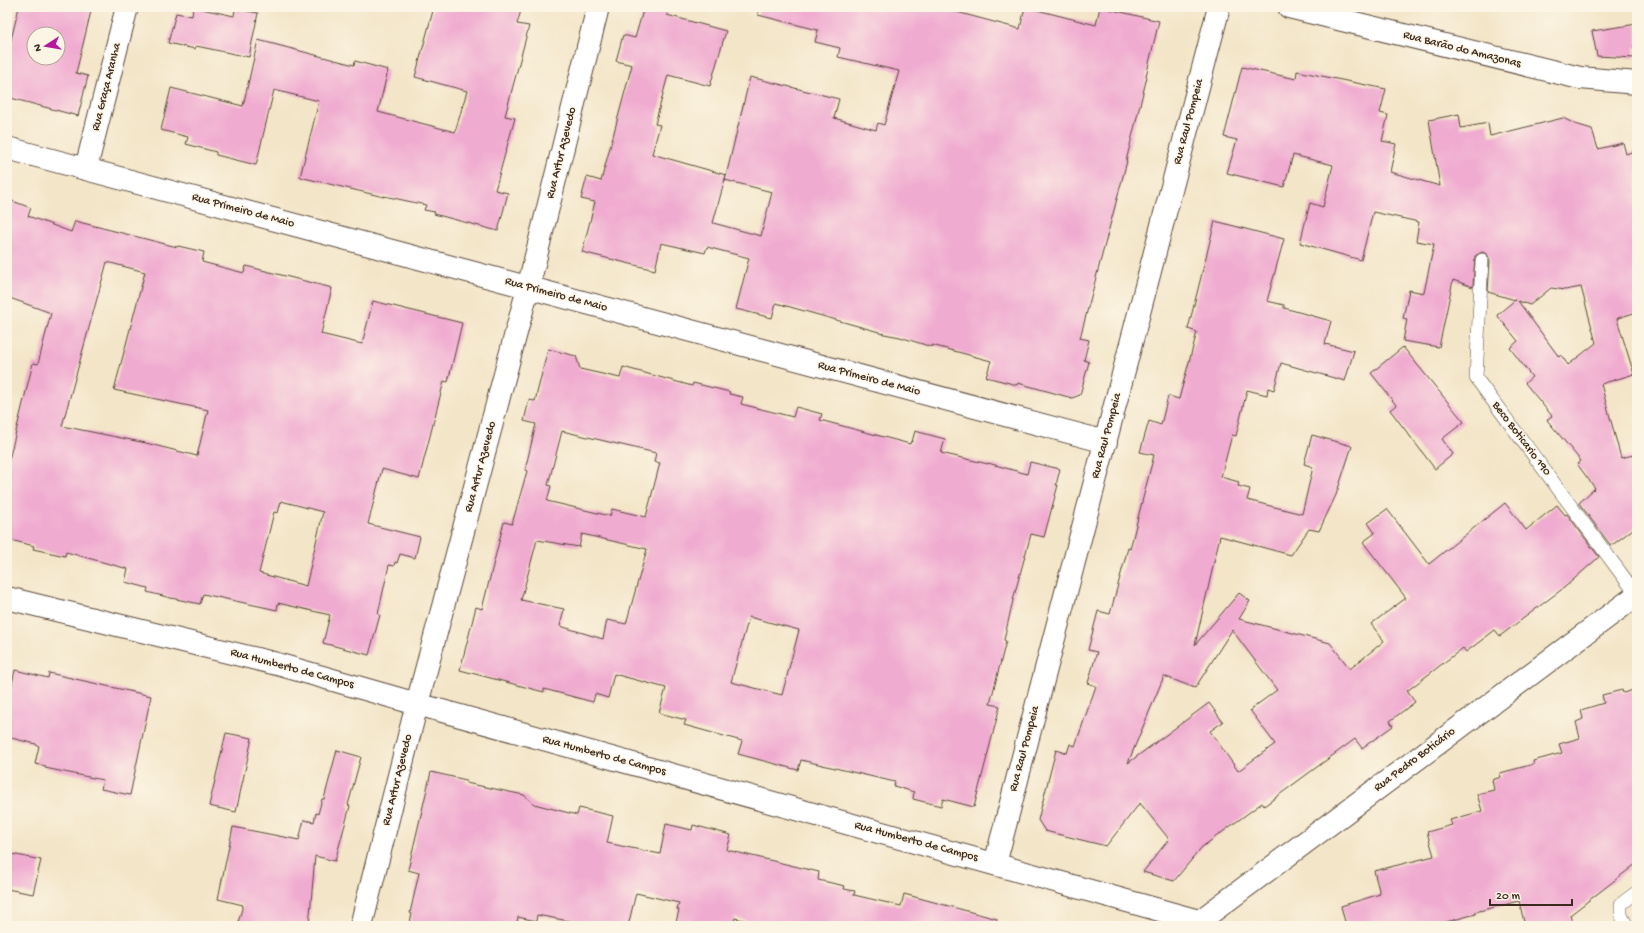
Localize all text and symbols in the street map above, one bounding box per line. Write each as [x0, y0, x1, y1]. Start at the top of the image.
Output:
north arrow [26, 26, 66, 66]
street label: Rua Barão do Amazonas [1402, 29, 1523, 72]
street label: Rua Graça Aranha [89, 41, 125, 132]
text: N [32, 43, 45, 52]
street label: Rua Raul Pompeia [1171, 77, 1207, 166]
street label: Rua Artur Azevedo [544, 106, 580, 200]
street label: Rua Primeiro de Maio [190, 191, 296, 231]
street label: Rua Primeiro de Maio [503, 275, 609, 315]
street label: Rua Primeiro de Maio [816, 359, 922, 399]
street label: Rua Raul Pompeia [1089, 391, 1125, 480]
street label: Beco Boticario 190 [1488, 398, 1554, 479]
street label: Rua Artur Azevedo [462, 420, 500, 514]
street label: Rua Humberto de Campos [229, 646, 356, 692]
street label: Rua Raul Pompeia [1007, 704, 1043, 793]
street label: Rua Pedro Boticário [1372, 725, 1458, 795]
street label: Rua Artur Azevedo [380, 733, 416, 827]
street label: Rua Humberto de Campos [541, 733, 668, 779]
street label: Rua Humberto de Campos [853, 819, 980, 865]
scale bar [1490, 881, 1572, 907]
text: 20 m [1496, 890, 1521, 904]

